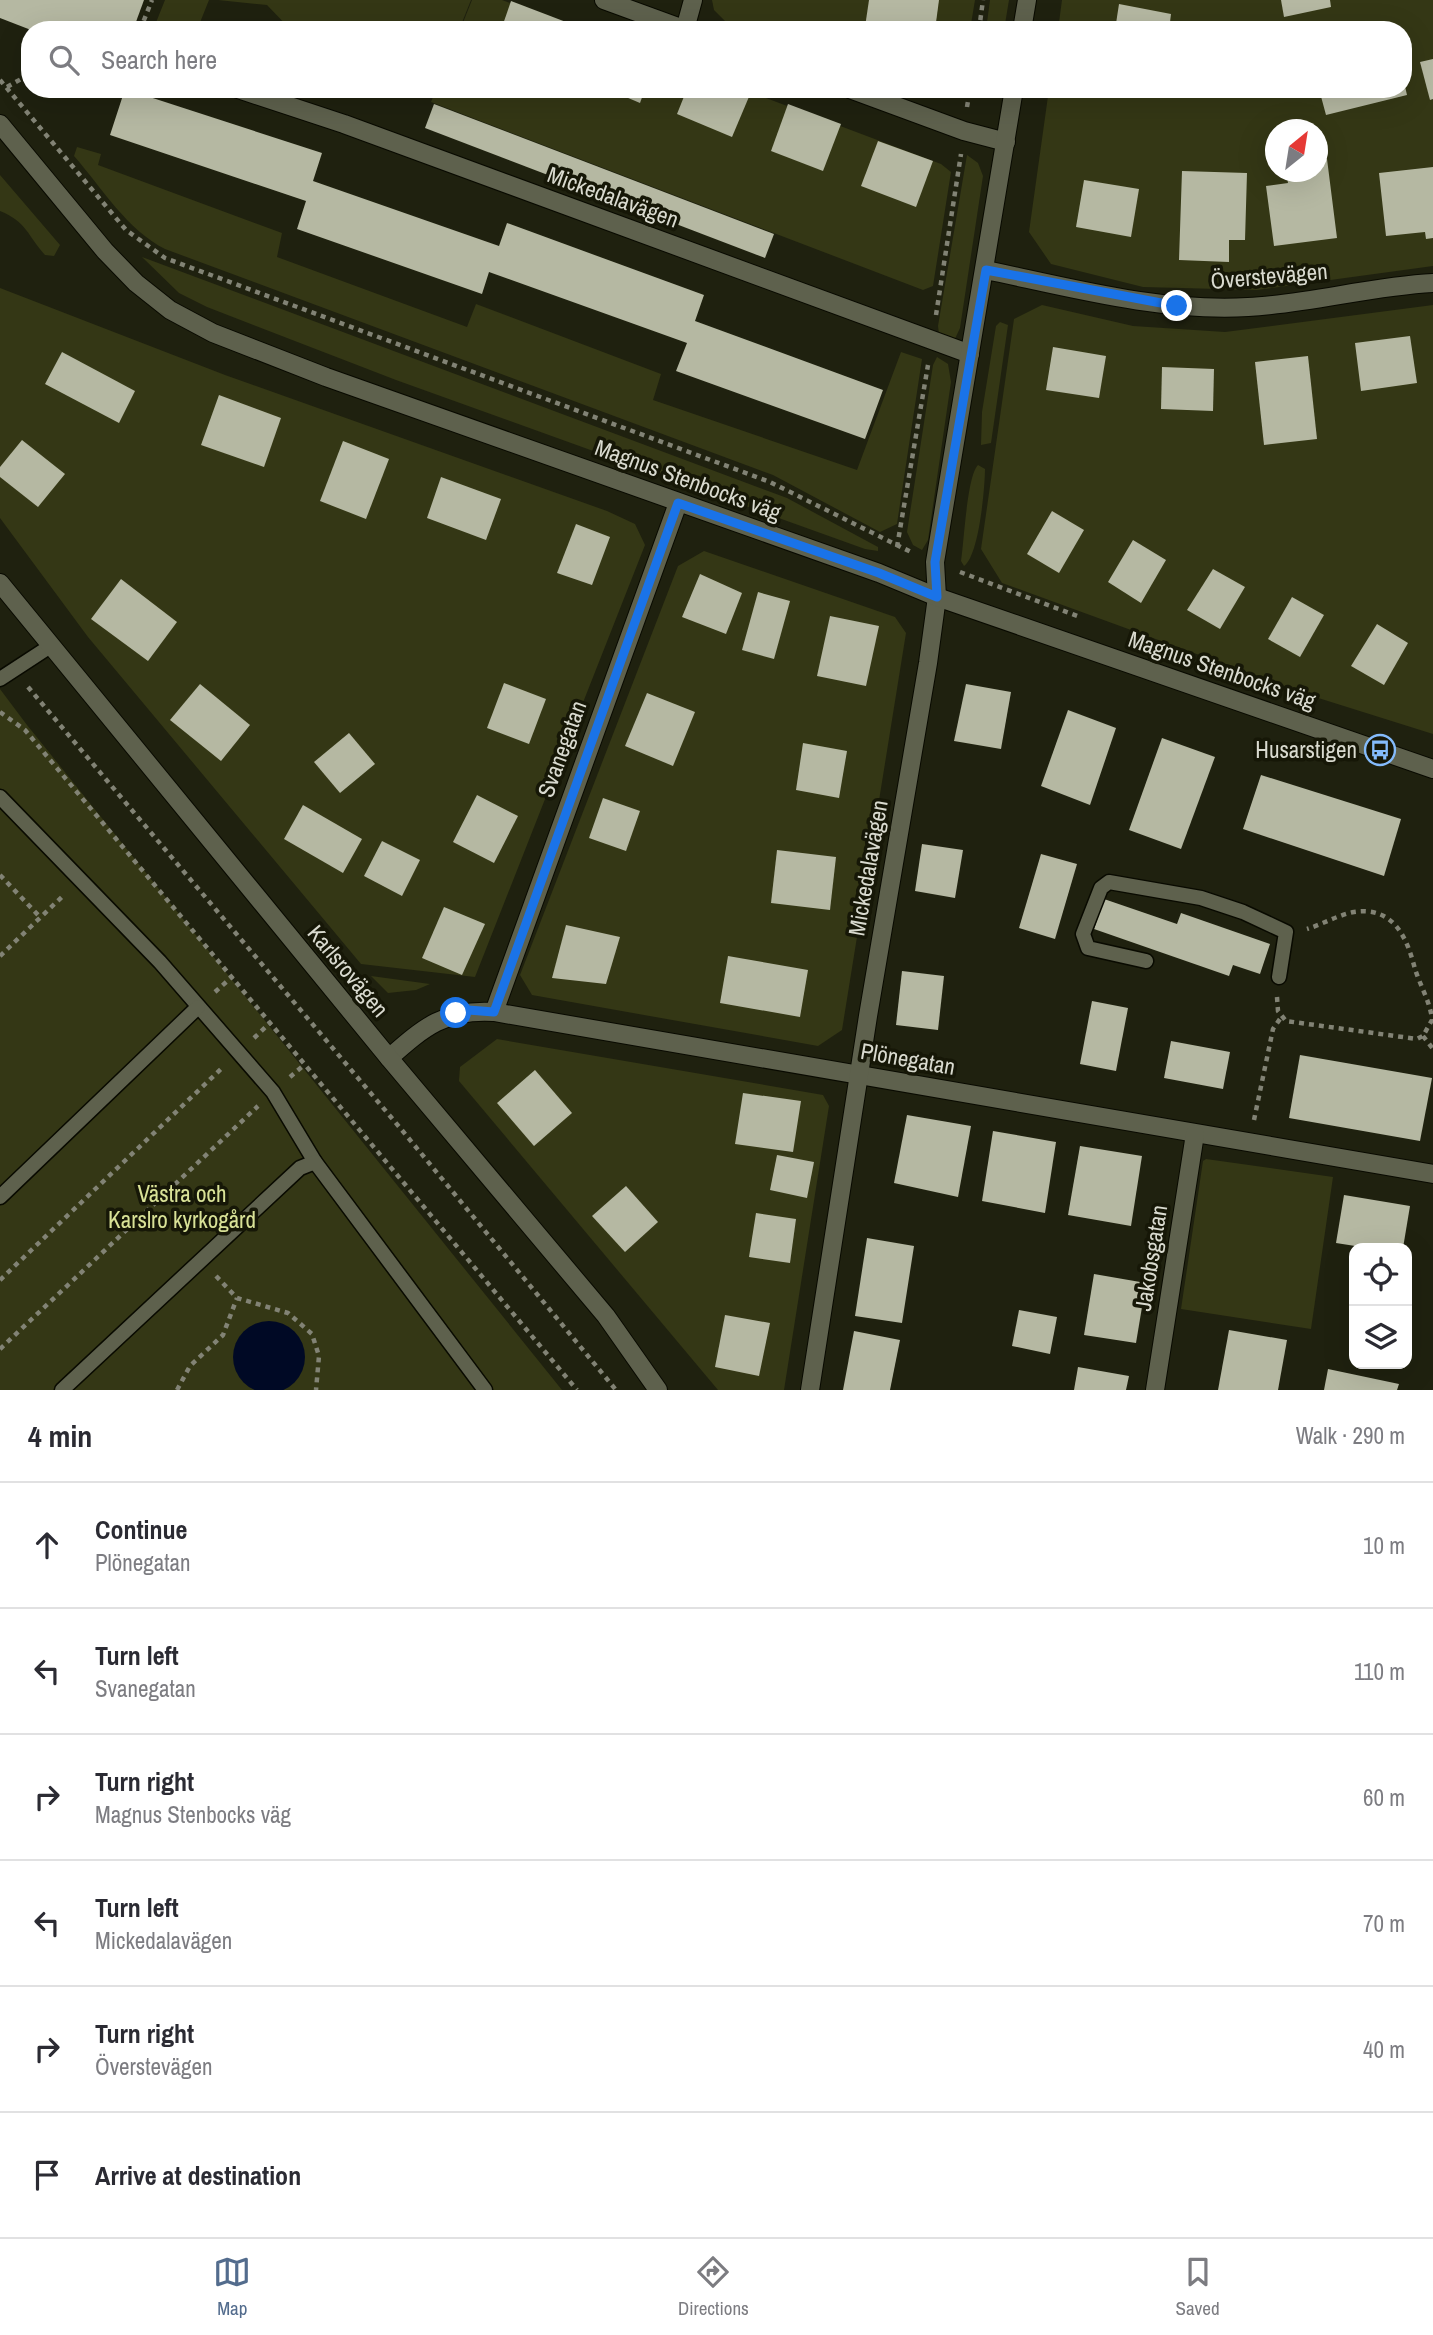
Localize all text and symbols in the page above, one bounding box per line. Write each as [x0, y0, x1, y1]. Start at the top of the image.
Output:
search box [21, 21, 1412, 98]
icon: search [45, 41, 83, 79]
text: Search here [101, 42, 217, 77]
north arrow [1265, 119, 1328, 182]
street label: Mickedalavägen [543, 158, 683, 235]
street label: Överstevägen [1209, 255, 1329, 296]
route end [1161, 290, 1192, 321]
street label: Magnus Stenbocks väg [591, 431, 786, 528]
street label: Magnus Stenbocks väg [1124, 623, 1320, 716]
street label: Svanegatan [530, 696, 593, 801]
bus stop icon: Husarstigen [1363, 733, 1397, 767]
place label: Husarstigen [1255, 734, 1357, 765]
street label: Mickedalavägen [840, 798, 895, 938]
street label: Karlsrovägen [301, 918, 396, 1023]
route start [440, 997, 471, 1028]
street label: Plönegatan [858, 1035, 958, 1082]
park label: Västra och Karslro kyrkogård [108, 1178, 256, 1235]
street label: Jakobsgatan [1127, 1203, 1174, 1313]
map controls [1349, 1243, 1412, 1369]
button: locate [1349, 1243, 1412, 1306]
button: layers [1349, 1306, 1412, 1369]
text: 4 min [28, 1416, 92, 1456]
text: Walk · 290 m [1296, 1420, 1405, 1451]
text: Continue [95, 1512, 187, 1547]
icon: ahead [28, 1526, 66, 1564]
text: 10 m [1363, 1530, 1405, 1561]
text: Plönegatan [95, 1547, 190, 1578]
text: Turn left [95, 1638, 179, 1673]
icon: left [28, 1652, 66, 1690]
text: 110 m [1354, 1656, 1405, 1687]
text: Svanegatan [95, 1673, 196, 1704]
text: Turn right [95, 1764, 194, 1799]
icon: right [28, 1778, 66, 1816]
text: 60 m [1363, 1782, 1405, 1813]
text: Magnus Stenbocks väg [95, 1799, 291, 1830]
text: Turn left [95, 1890, 179, 1925]
icon: left [28, 1904, 66, 1942]
text: 70 m [1363, 1908, 1405, 1939]
text: Mickedalavägen [95, 1925, 232, 1956]
text: Turn right [95, 2016, 194, 2051]
icon: right [28, 2030, 66, 2068]
text: 40 m [1363, 2034, 1405, 2065]
text: Överstevägen [95, 2051, 212, 2082]
icon: arrive [28, 2156, 66, 2194]
text: Arrive at destination [95, 2158, 301, 2193]
tab: Map [213, 2253, 251, 2321]
tab: Directions [678, 2253, 749, 2321]
tab: Saved [1176, 2253, 1220, 2321]

